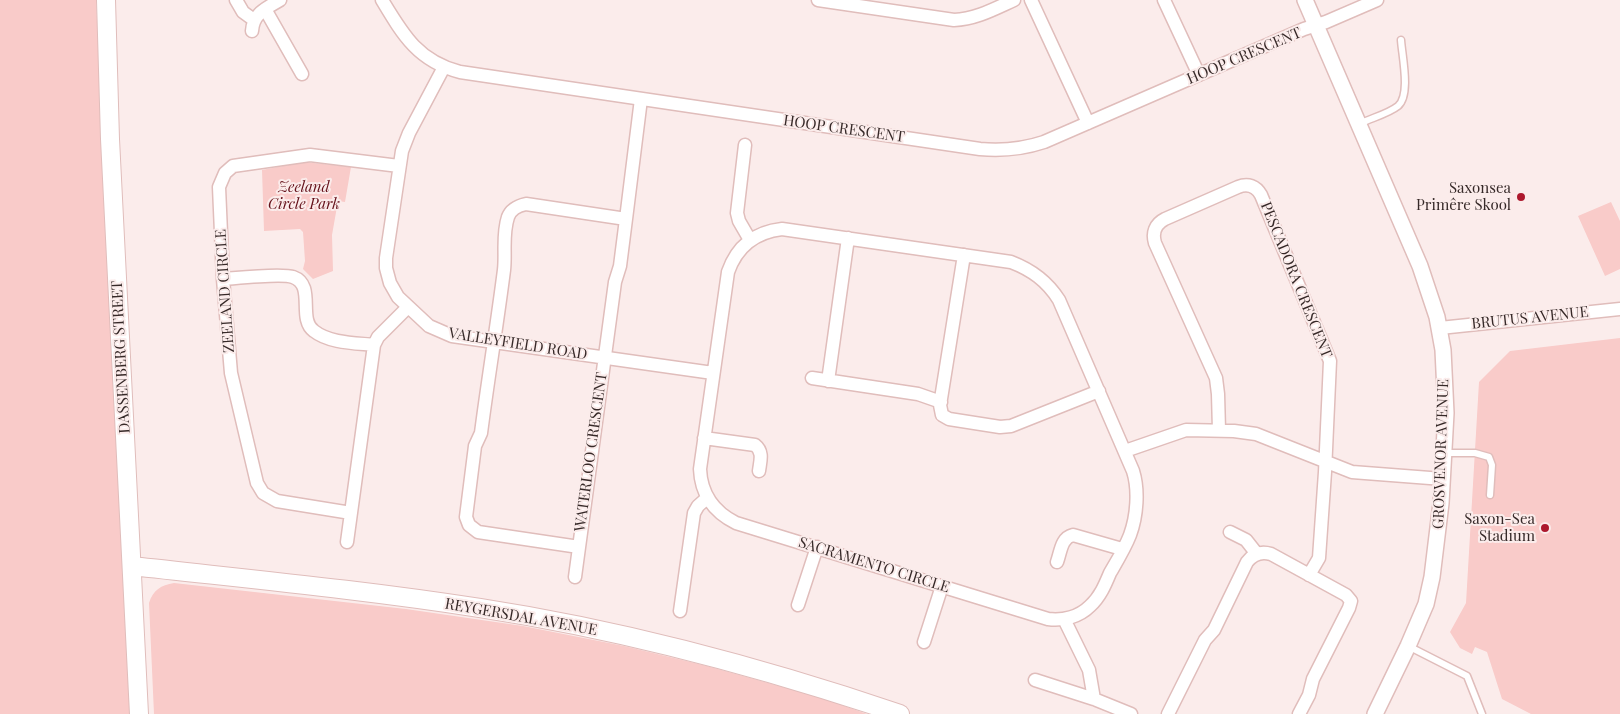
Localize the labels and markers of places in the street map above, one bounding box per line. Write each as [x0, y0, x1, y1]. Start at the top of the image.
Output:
place label: Saxonsea Primêre Skool [1416, 179, 1511, 214]
marker: Saxonsea Primêre Skool [1515, 191, 1527, 203]
place label: Saxon-Sea Stadium [1464, 510, 1535, 545]
marker: Saxon-Sea Stadium [1539, 522, 1551, 534]

